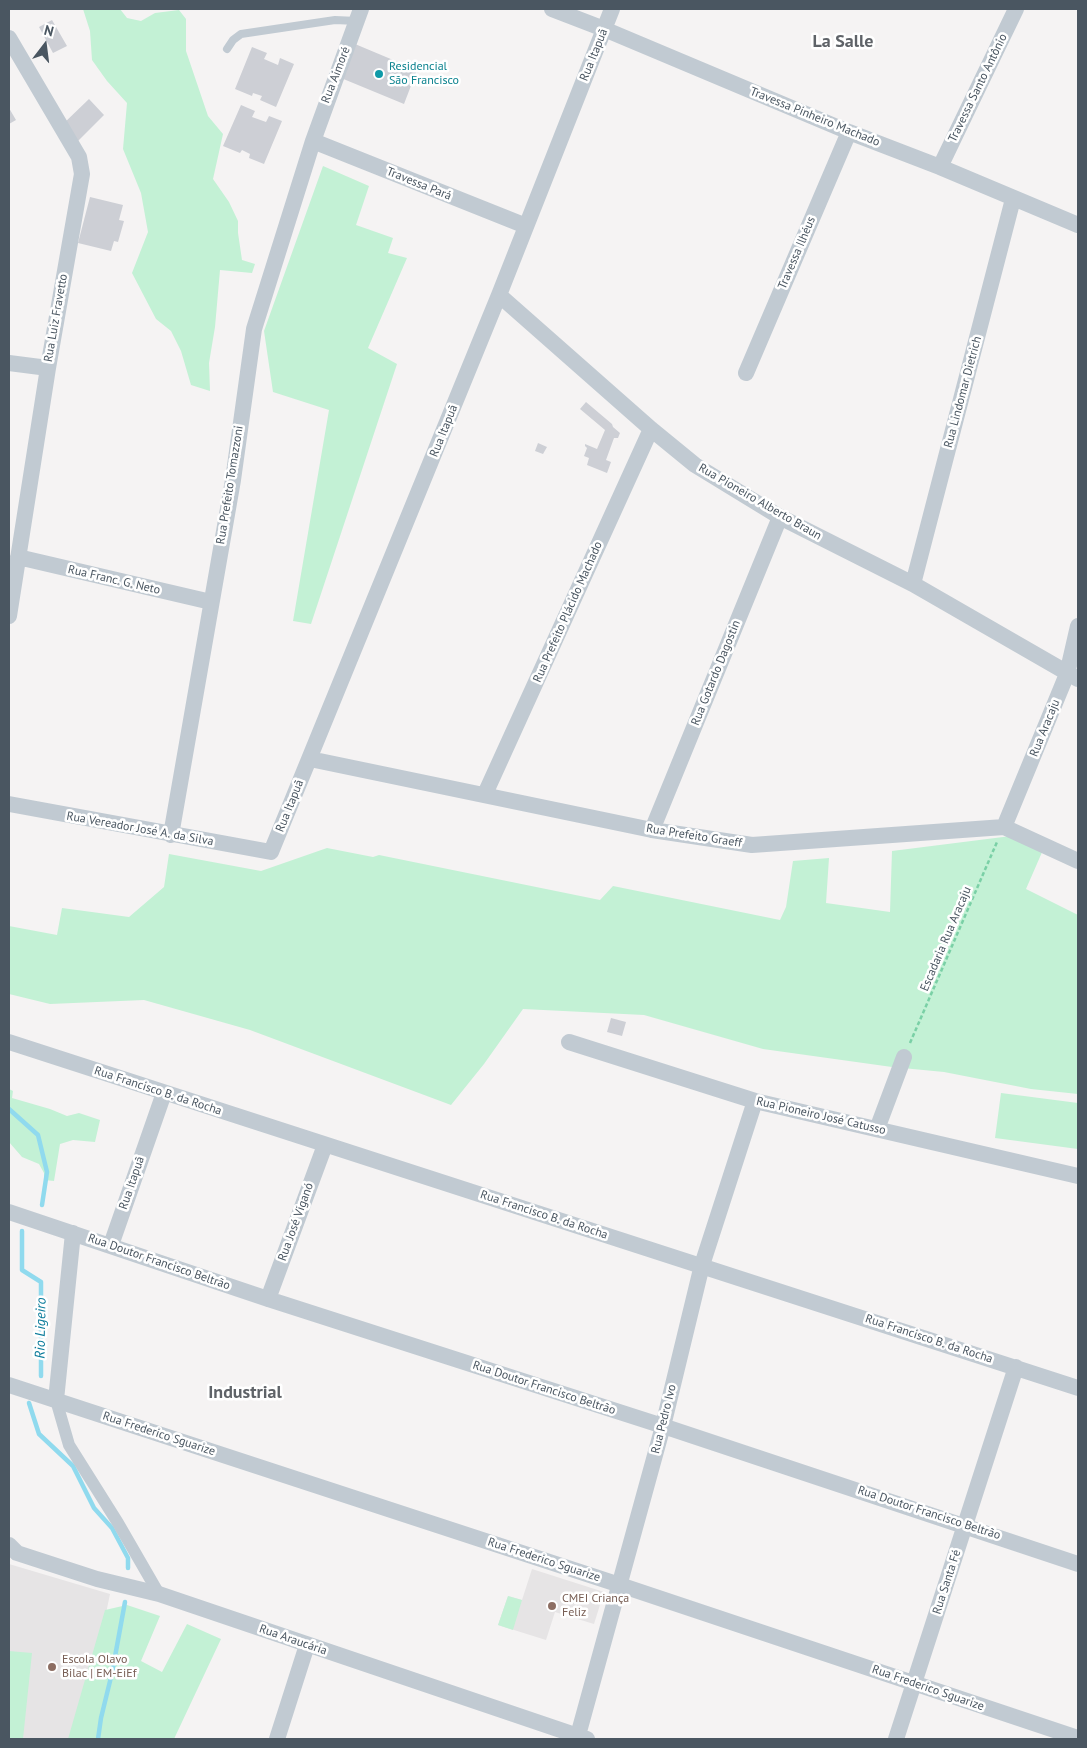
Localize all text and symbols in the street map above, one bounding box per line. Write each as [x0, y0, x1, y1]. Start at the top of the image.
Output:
north arrow [20, 20, 70, 70]
text: N [42, 21, 56, 40]
street label: Rua Itapuã [577, 27, 611, 83]
district label: La Salle [813, 31, 873, 53]
street label: Travessa Santo Antônio [945, 31, 1011, 145]
street label: Rua Aimoré [319, 45, 353, 105]
place label: Residencial São Francisco [389, 60, 459, 88]
marker: Residencial São Francisco [373, 68, 385, 80]
street label: Travessa Pinheiro Machado [748, 84, 882, 150]
street label: Travessa Pará [384, 164, 454, 204]
street label: Travessa Ilhéus [775, 214, 819, 292]
street label: Rua Luiz Fravetto [41, 273, 71, 363]
street label: Rua Lindomar Dietrich [941, 335, 985, 449]
street label: Rua Itapuã [427, 403, 461, 459]
street label: Rua Prefeito Tomazzoni [214, 425, 246, 545]
street label: Rua Pioneiro Alberto Braun [696, 461, 824, 543]
street label: Rua Prefeito Plácido Machado [530, 539, 606, 685]
street label: Rua Franc. G. Neto [66, 562, 162, 598]
street label: Rua Gotardo Dagostin [688, 618, 744, 728]
street label: Rua Aracaju [1027, 697, 1063, 759]
street label: Rua Itapuã [273, 778, 307, 834]
street label: Rua Vereador José A. da Silva [65, 809, 215, 849]
street label: Rua Prefeito Graeff [645, 821, 743, 851]
street label: Escadaria Rua Aracaju [917, 884, 975, 994]
street label: Rua Francisco B. da Rocha [92, 1064, 224, 1118]
street label: Rua Pioneiro José Catusso [755, 1094, 887, 1138]
street label: Rua Itapuã [116, 1155, 148, 1211]
street label: Rua José Viganó [275, 1181, 317, 1263]
street label: Rua Francisco B. da Rocha [478, 1188, 610, 1242]
street label: Rua Doutor Francisco Beltrão [86, 1231, 232, 1293]
water label: Rio Ligeiro [32, 1297, 50, 1359]
street label: Rua Francisco B. da Rocha [863, 1312, 995, 1366]
street label: Rua Doutor Francisco Beltrão [471, 1358, 617, 1418]
district label: Industrial [208, 1382, 282, 1404]
street label: Rua Pedro Ivo [648, 1383, 680, 1455]
street label: Rua Frederico Sguarize [101, 1409, 217, 1459]
street label: Rua Doutor Francisco Beltrão [856, 1483, 1002, 1543]
street label: Rua Frederico Sguarize [486, 1535, 602, 1585]
street label: Rua Santa Fé [930, 1548, 964, 1616]
place label: CMEI Criança Feliz [562, 1592, 629, 1620]
marker: CMEI Criança Feliz [546, 1600, 558, 1612]
street label: Rua Araucária [257, 1622, 329, 1658]
place label: Escola Olavo Bilac | EM-EiEf [62, 1653, 137, 1681]
marker: Escola Olavo Bilac | EM-EiEf [46, 1661, 58, 1673]
street label: Rua Frederico Sguarize [870, 1662, 986, 1714]

